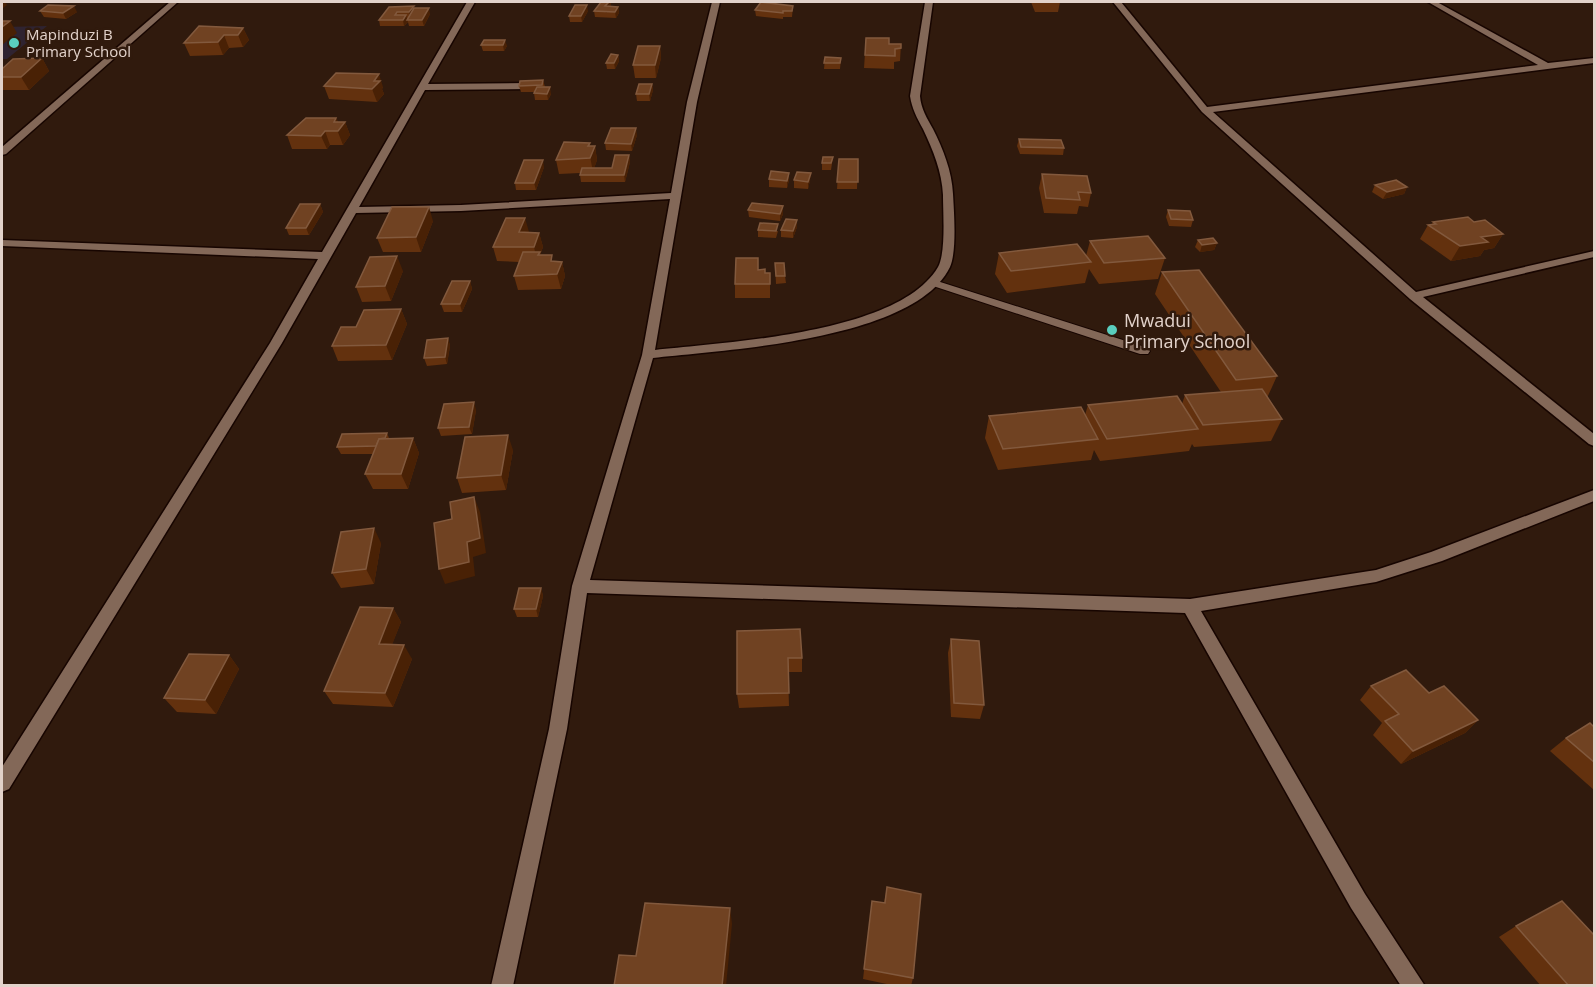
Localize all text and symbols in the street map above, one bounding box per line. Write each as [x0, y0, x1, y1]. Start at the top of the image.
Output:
place label: Mapinduzi B Primary School [26, 24, 131, 61]
marker: Mapinduzi B Primary School [7, 36, 21, 50]
place label: Mwadui Primary School [1124, 308, 1250, 353]
marker: Mwadui Primary School [1105, 323, 1119, 337]

